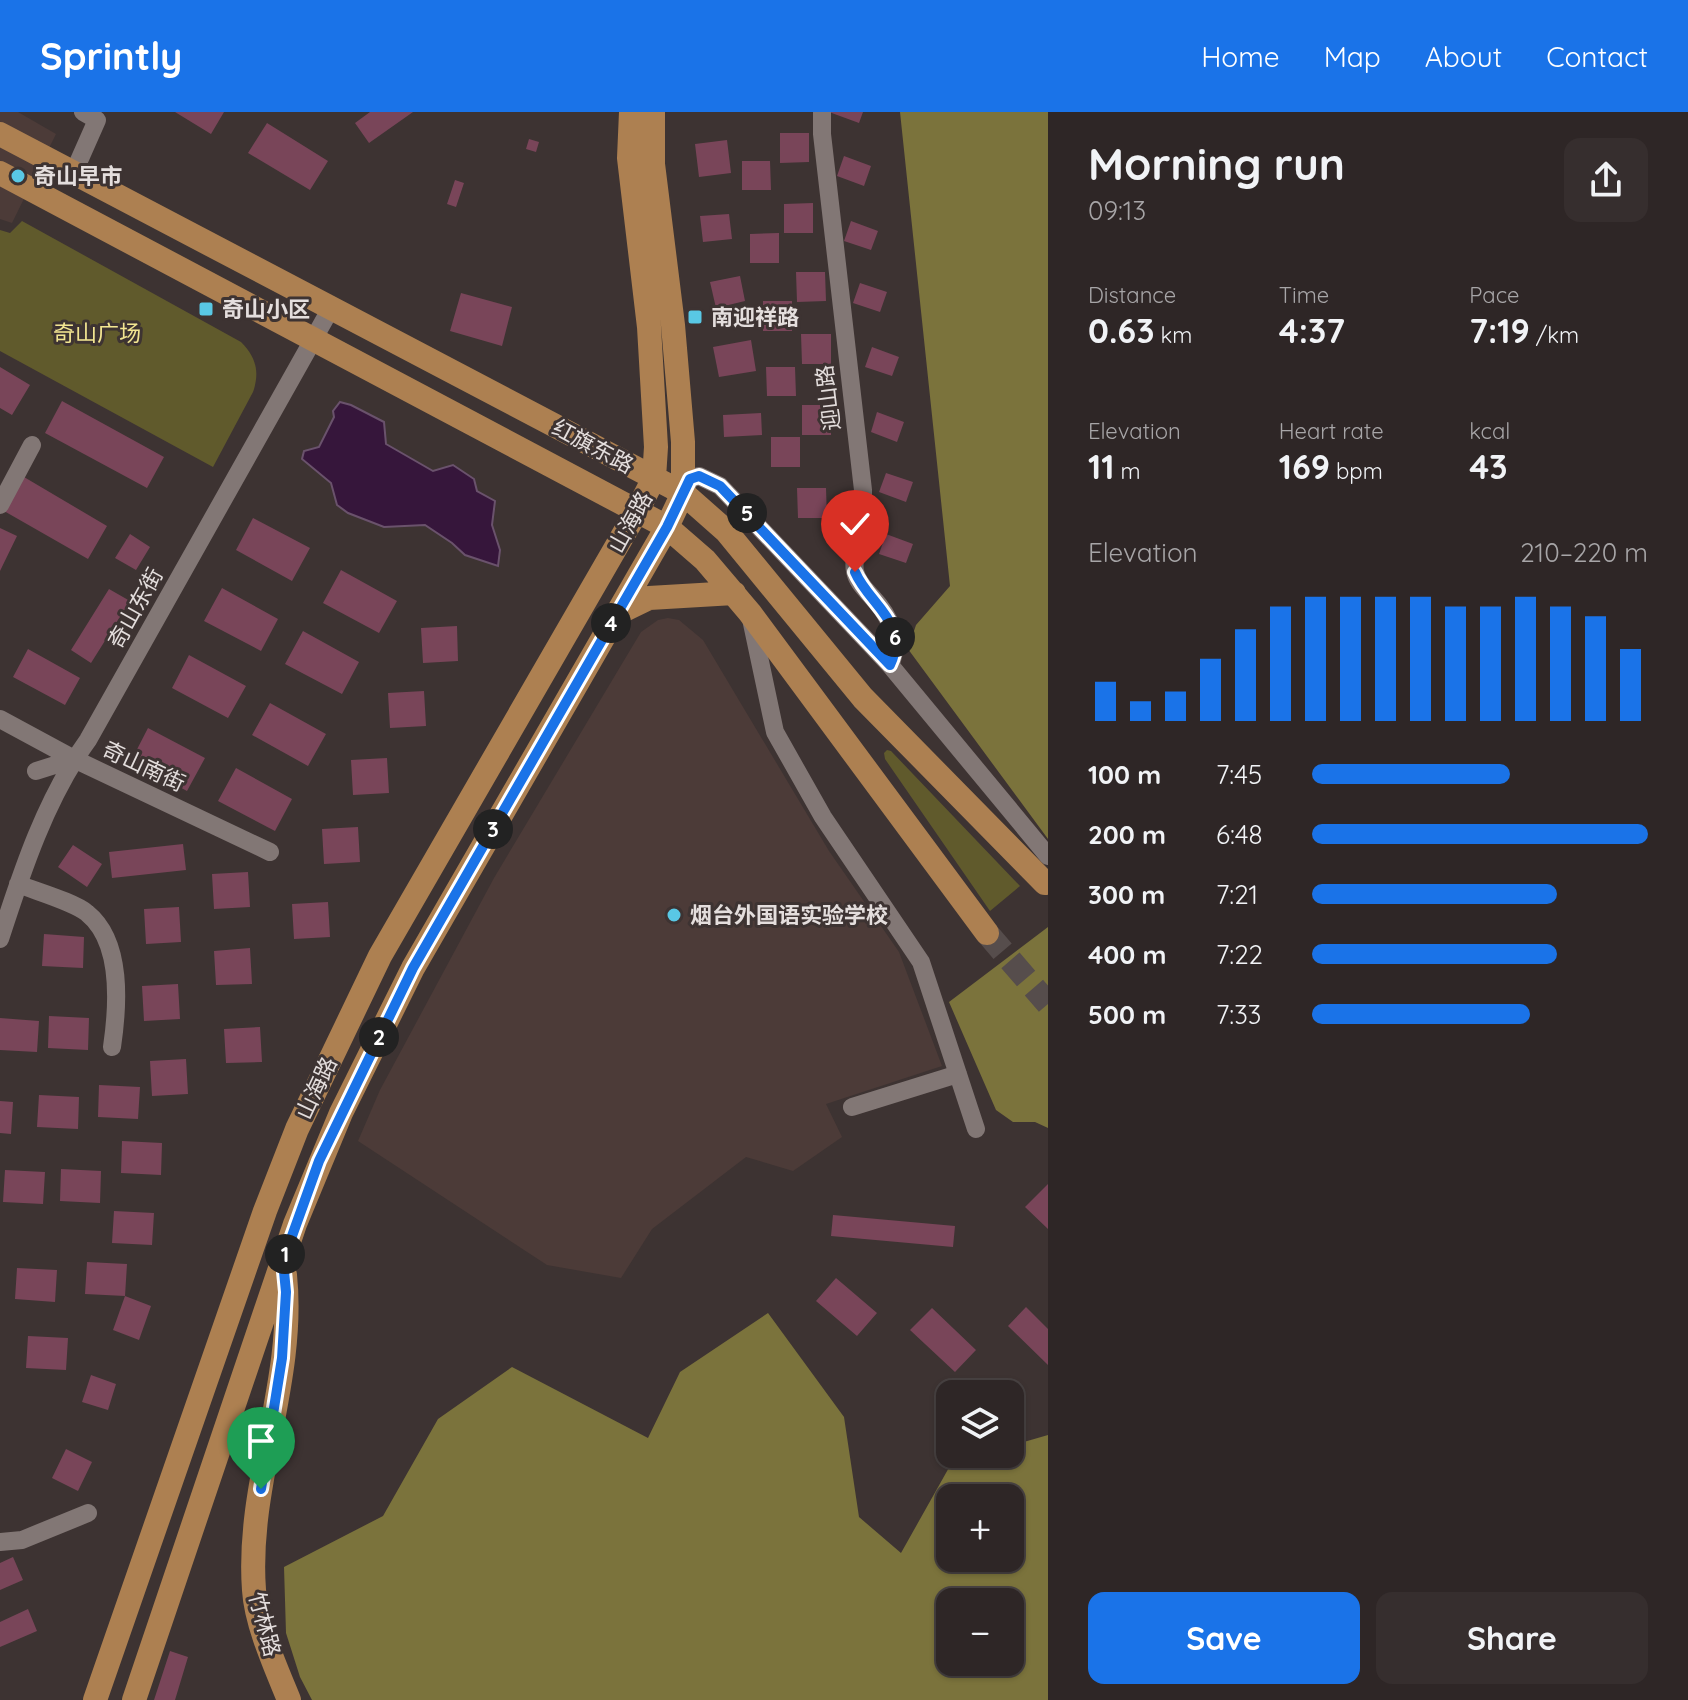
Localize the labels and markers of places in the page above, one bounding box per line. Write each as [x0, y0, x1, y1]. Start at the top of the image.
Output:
place label: 奇山早市 [34, 162, 122, 190]
marker: 奇山早市 [9, 167, 27, 185]
place label: 奇山小区 [222, 295, 310, 323]
marker: 奇山小区 [197, 300, 215, 318]
place label: 南迎祥路 [711, 303, 799, 331]
marker: 南迎祥路 [686, 308, 704, 326]
pin [821, 490, 889, 572]
pin: 5 [727, 493, 767, 533]
pin: 4 [591, 603, 631, 643]
pin: 6 [875, 617, 915, 657]
pin: 3 [473, 809, 513, 849]
place label: 烟台外国语实验学校 [690, 901, 888, 929]
marker: 烟台外国语实验学校 [665, 906, 683, 924]
pin: 2 [359, 1017, 399, 1057]
pin: 1 [265, 1234, 305, 1274]
pin [227, 1407, 295, 1489]

